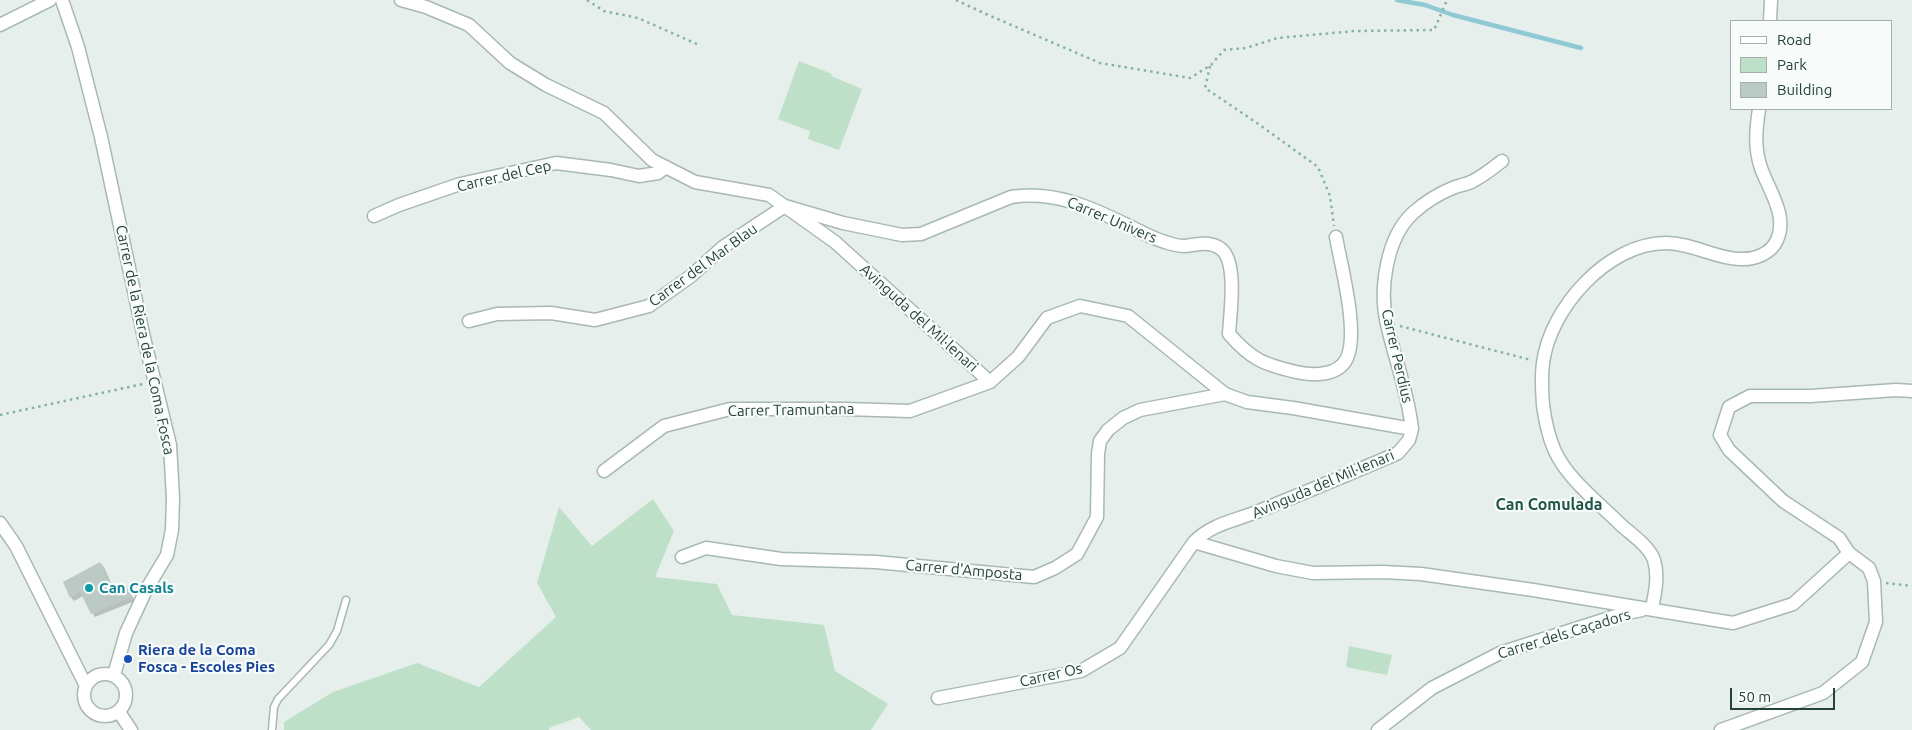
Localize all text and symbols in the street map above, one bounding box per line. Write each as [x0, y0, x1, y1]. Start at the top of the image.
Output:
legend [1730, 20, 1892, 110]
text: Road [1777, 31, 1812, 48]
text: Park [1777, 56, 1807, 73]
text: Building [1777, 81, 1832, 98]
street label: Carrer del Cep [455, 156, 553, 196]
street label: Carrer Univers [1064, 193, 1160, 247]
street label: Carrer del Mar Blau [645, 220, 761, 310]
street label: Carrer de la Riera de la Coma Fosca [112, 223, 178, 457]
street label: Avinguda del Mil·lenari [856, 260, 982, 376]
street label: Carrer Perdius [1377, 307, 1417, 405]
street label: Carrer Tramuntana [727, 400, 855, 420]
street label: Avinguda del Mil·lenari [1249, 446, 1397, 522]
district label: Can Comulada [1495, 495, 1603, 515]
street label: Carrer d'Amposta [905, 556, 1023, 584]
place label: Can Casals [99, 579, 174, 597]
marker: Can Casals [83, 582, 95, 594]
street label: Carrer dels Caçadors [1495, 605, 1633, 663]
place label: Riera de la Coma Fosca - Escoles Pies [138, 641, 275, 676]
marker: Riera de la Coma Fosca - Escoles Pies [122, 653, 134, 665]
street label: Carrer Os [1018, 659, 1084, 691]
scale bar [1732, 678, 1837, 710]
text: 50 m [1738, 688, 1771, 705]

